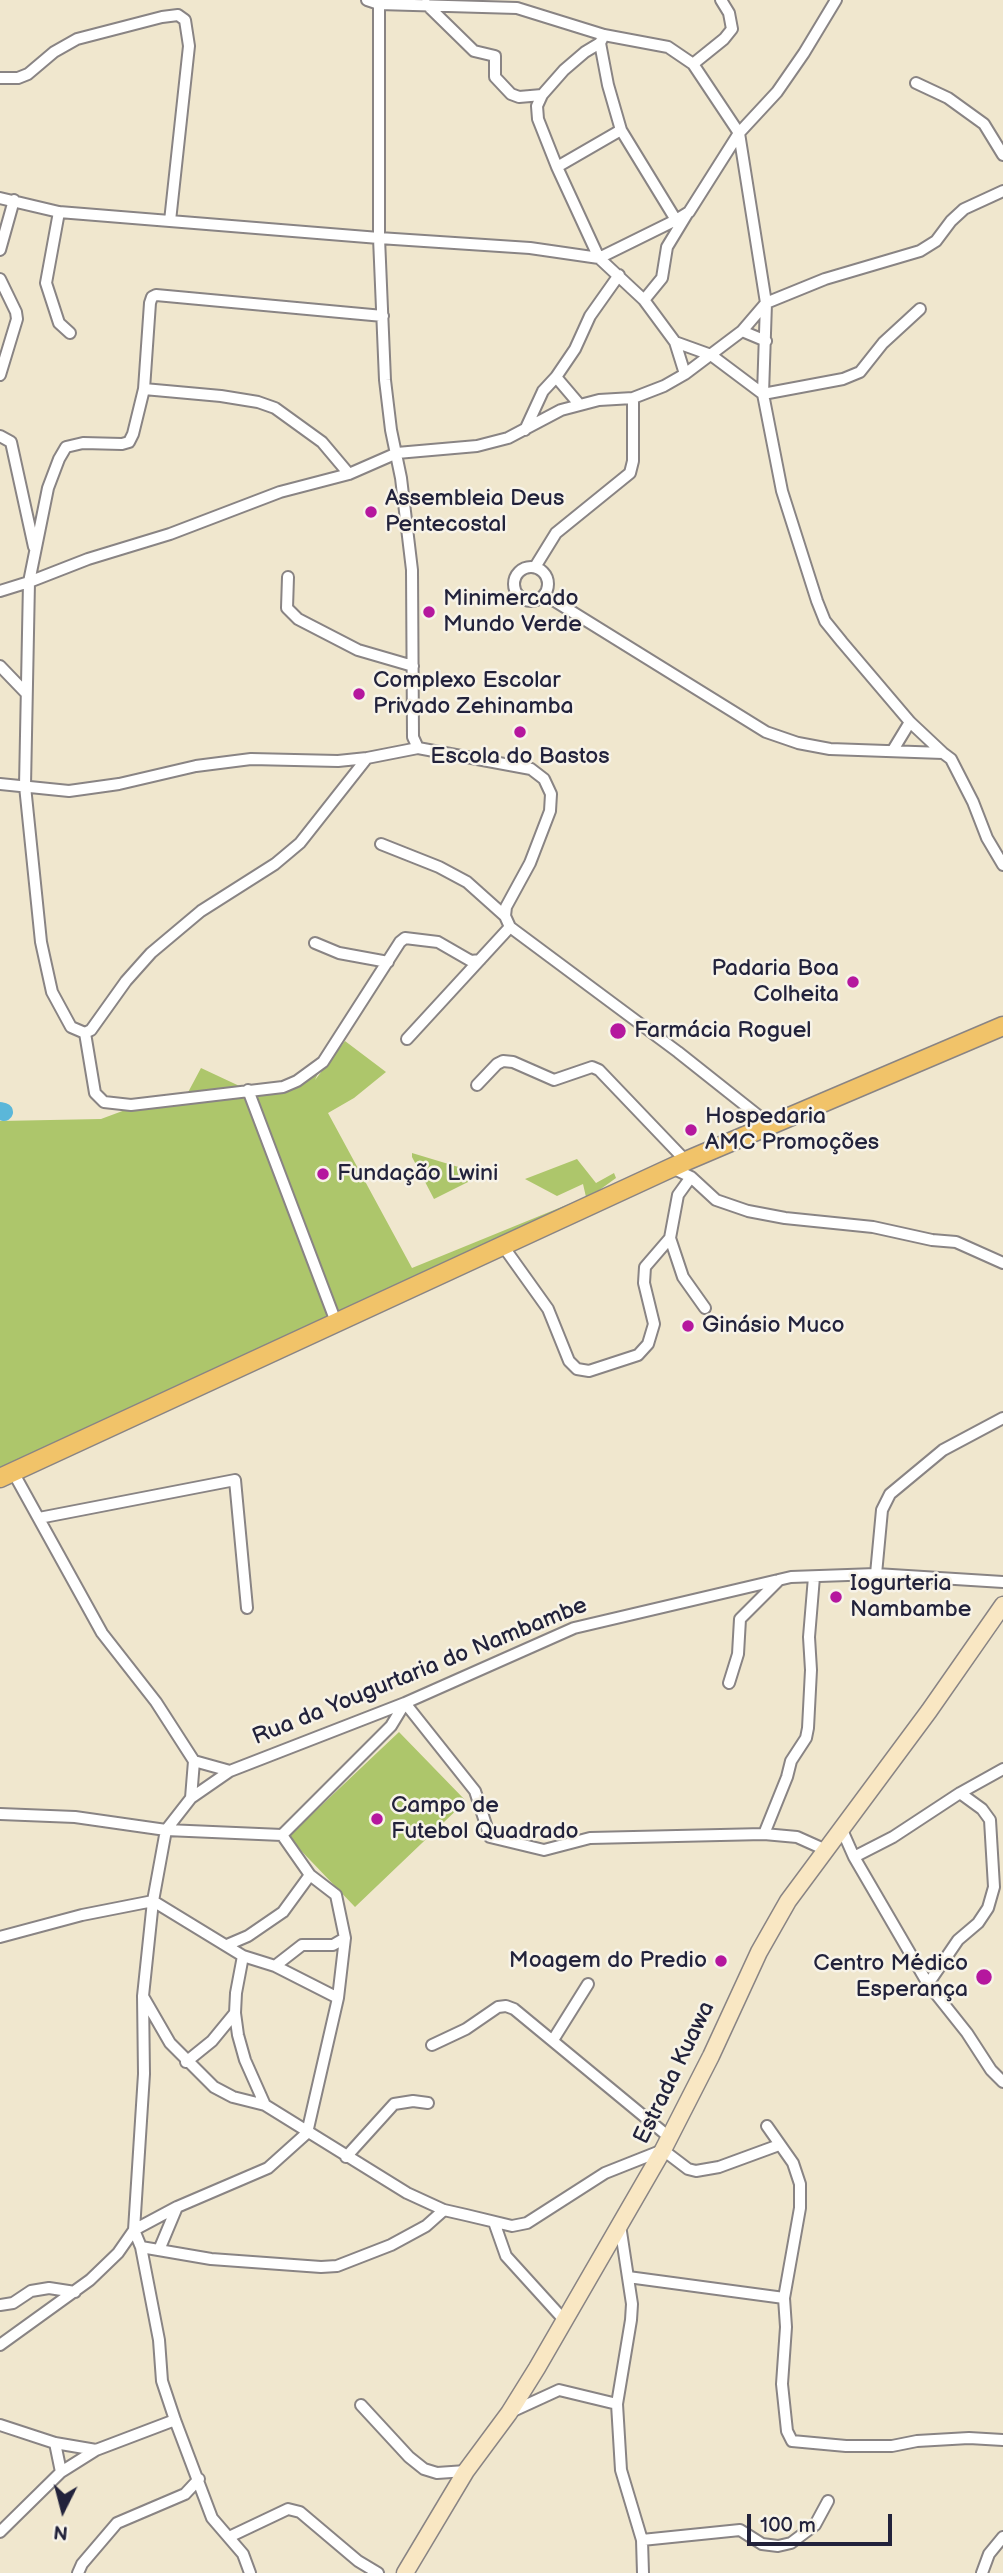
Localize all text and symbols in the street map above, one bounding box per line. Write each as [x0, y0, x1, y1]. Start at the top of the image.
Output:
place label: Assembleia Deus Pentecostal [385, 485, 564, 539]
marker: Assembleia Deus Pentecostal [363, 504, 379, 520]
place label: Minimercado Mundo Verde [443, 585, 582, 639]
marker: Minimercado Mundo Verde [421, 604, 437, 620]
place label: Complexo Escolar Privado Zehinamba [373, 667, 574, 721]
marker: Complexo Escolar Privado Zehinamba [351, 686, 367, 702]
marker: Escola do Bastos [512, 724, 528, 740]
place label: Escola do Bastos [430, 743, 610, 771]
place label: Padaria Boa Colheita [711, 955, 839, 1009]
marker: Padaria Boa Colheita [845, 974, 861, 990]
place label: Farmácia Roguel [634, 1017, 811, 1045]
marker: Farmácia Roguel [608, 1021, 628, 1041]
place label: Hospedaria AMC Promoções [705, 1103, 879, 1157]
marker: Hospedaria AMC Promoções [683, 1122, 699, 1138]
place label: Fundação Lwini [337, 1160, 498, 1188]
marker: Fundação Lwini [315, 1166, 331, 1182]
place label: Ginásio Muco [702, 1312, 845, 1340]
marker: Ginásio Muco [680, 1318, 696, 1334]
place label: Iogurteria Nambambe [850, 1570, 971, 1624]
marker: Iogurteria Nambambe [828, 1589, 844, 1605]
street label: Rua da Yougurtaria do Nambambe [249, 1592, 591, 1752]
place label: Campo de Futebol Quadrado [391, 1792, 579, 1846]
marker: Campo de Futebol Quadrado [369, 1811, 385, 1827]
place label: Moagem do Predio [509, 1947, 707, 1975]
place label: Centro Médico Esperança [813, 1950, 968, 2004]
marker: Moagem do Predio [713, 1953, 729, 1969]
marker: Centro Médico Esperança [974, 1967, 994, 1987]
street label: Estrada Kuawa [629, 1997, 721, 2149]
north arrow [28, 2475, 98, 2545]
scale bar [751, 2500, 896, 2544]
text: 100 m [760, 2513, 816, 2538]
text: N [52, 2519, 69, 2544]

